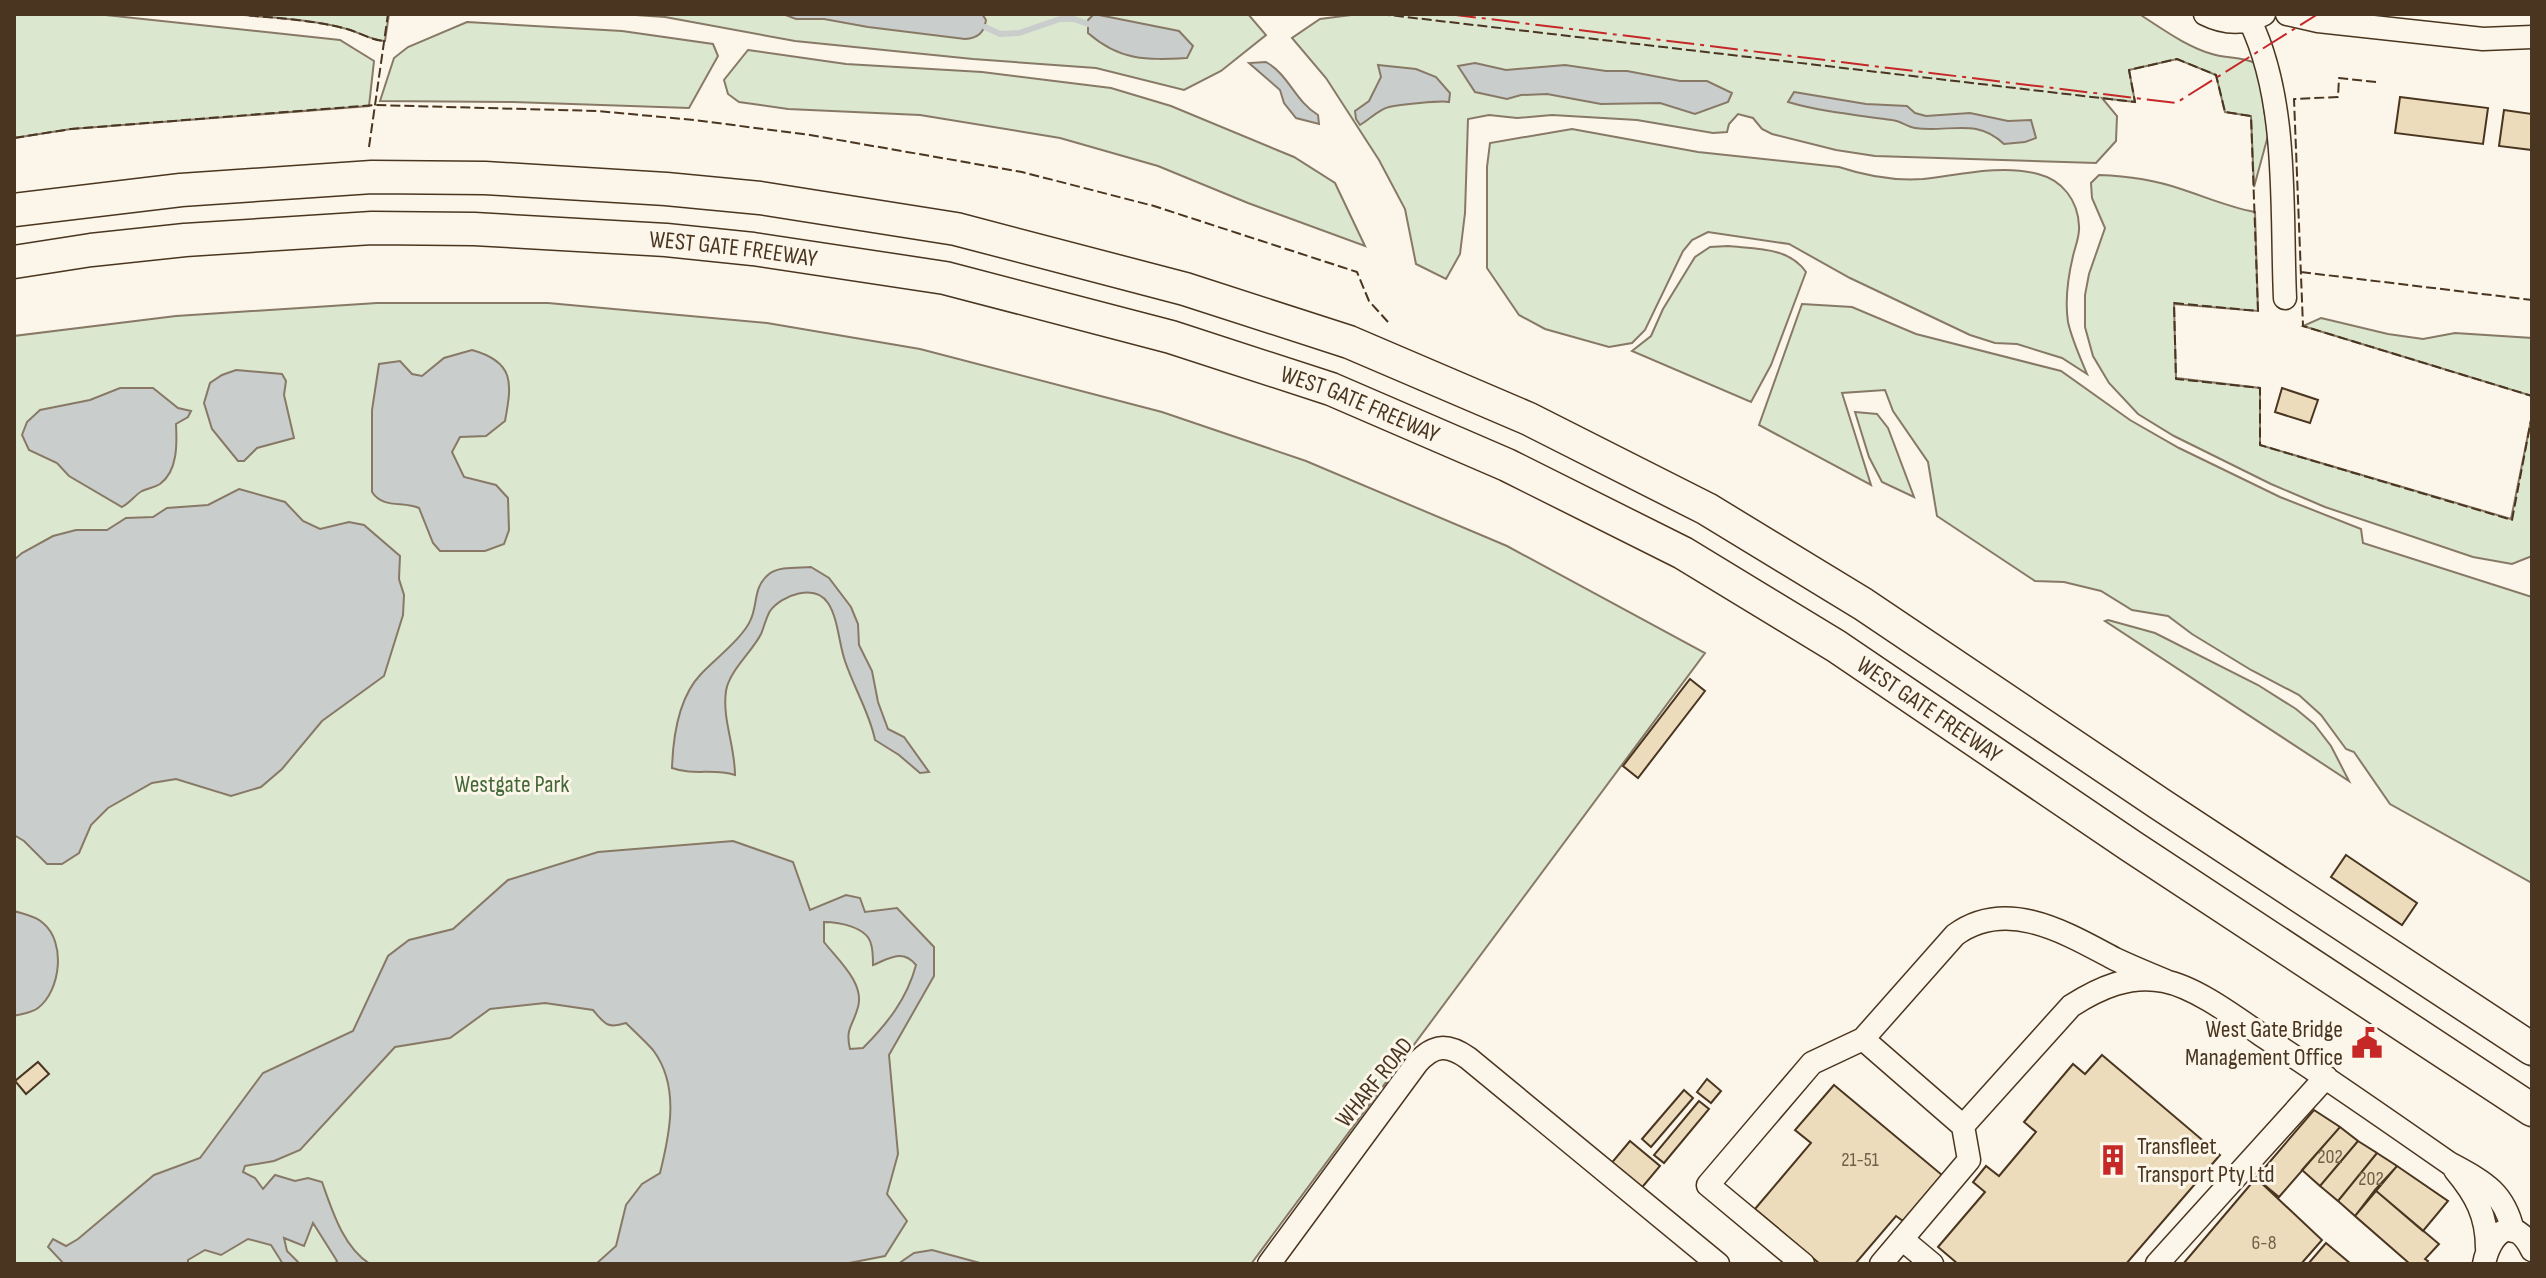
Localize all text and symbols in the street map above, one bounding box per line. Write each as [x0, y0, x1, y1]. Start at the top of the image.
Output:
street label: WEST GATE FREEWAY [649, 225, 819, 273]
street label: WEST GATE FREEWAY [1277, 360, 1444, 449]
street label: WEST GATE FREEWAY [1851, 650, 2007, 769]
park label: Westgate Park [454, 770, 570, 799]
place label: West Gate Bridge Management Office [2185, 1015, 2343, 1072]
public building icon: West Gate Bridge Management Office [2350, 1026, 2384, 1060]
street label: WHARF ROAD [1329, 1032, 1419, 1133]
place label: Transfleet Transport Pty Ltd [2137, 1132, 2275, 1189]
building icon: Transfleet Transport Pty Ltd [2096, 1143, 2130, 1177]
house number: 202 [2317, 1145, 2343, 1169]
house number: 21-51 [1841, 1148, 1879, 1172]
house number: 202 [2358, 1167, 2384, 1191]
house number: 6-8 [2252, 1231, 2276, 1255]

